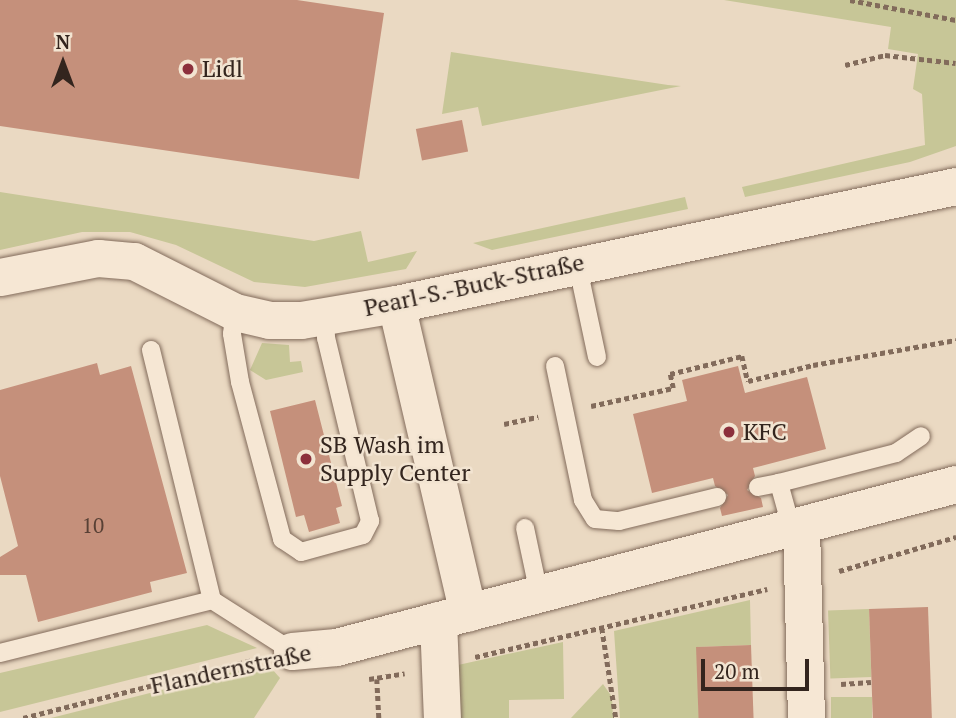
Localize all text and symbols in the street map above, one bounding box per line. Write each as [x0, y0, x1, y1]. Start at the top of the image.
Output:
north arrow [28, 28, 98, 98]
text: N [56, 29, 70, 54]
place label: Lidl [202, 55, 243, 83]
marker: Lidl [180, 61, 196, 77]
street label: Pearl-S.-Buck-Straße [361, 248, 587, 322]
place label: KFC [743, 418, 787, 446]
marker: KFC [721, 424, 737, 440]
place label: SB Wash im Supply Center [320, 431, 470, 487]
marker: SB Wash im Supply Center [298, 451, 314, 467]
house number: 10 [82, 512, 104, 538]
street label: Flandernstraße [148, 638, 314, 700]
scale bar [704, 644, 813, 688]
text: 20 m [714, 657, 760, 685]

